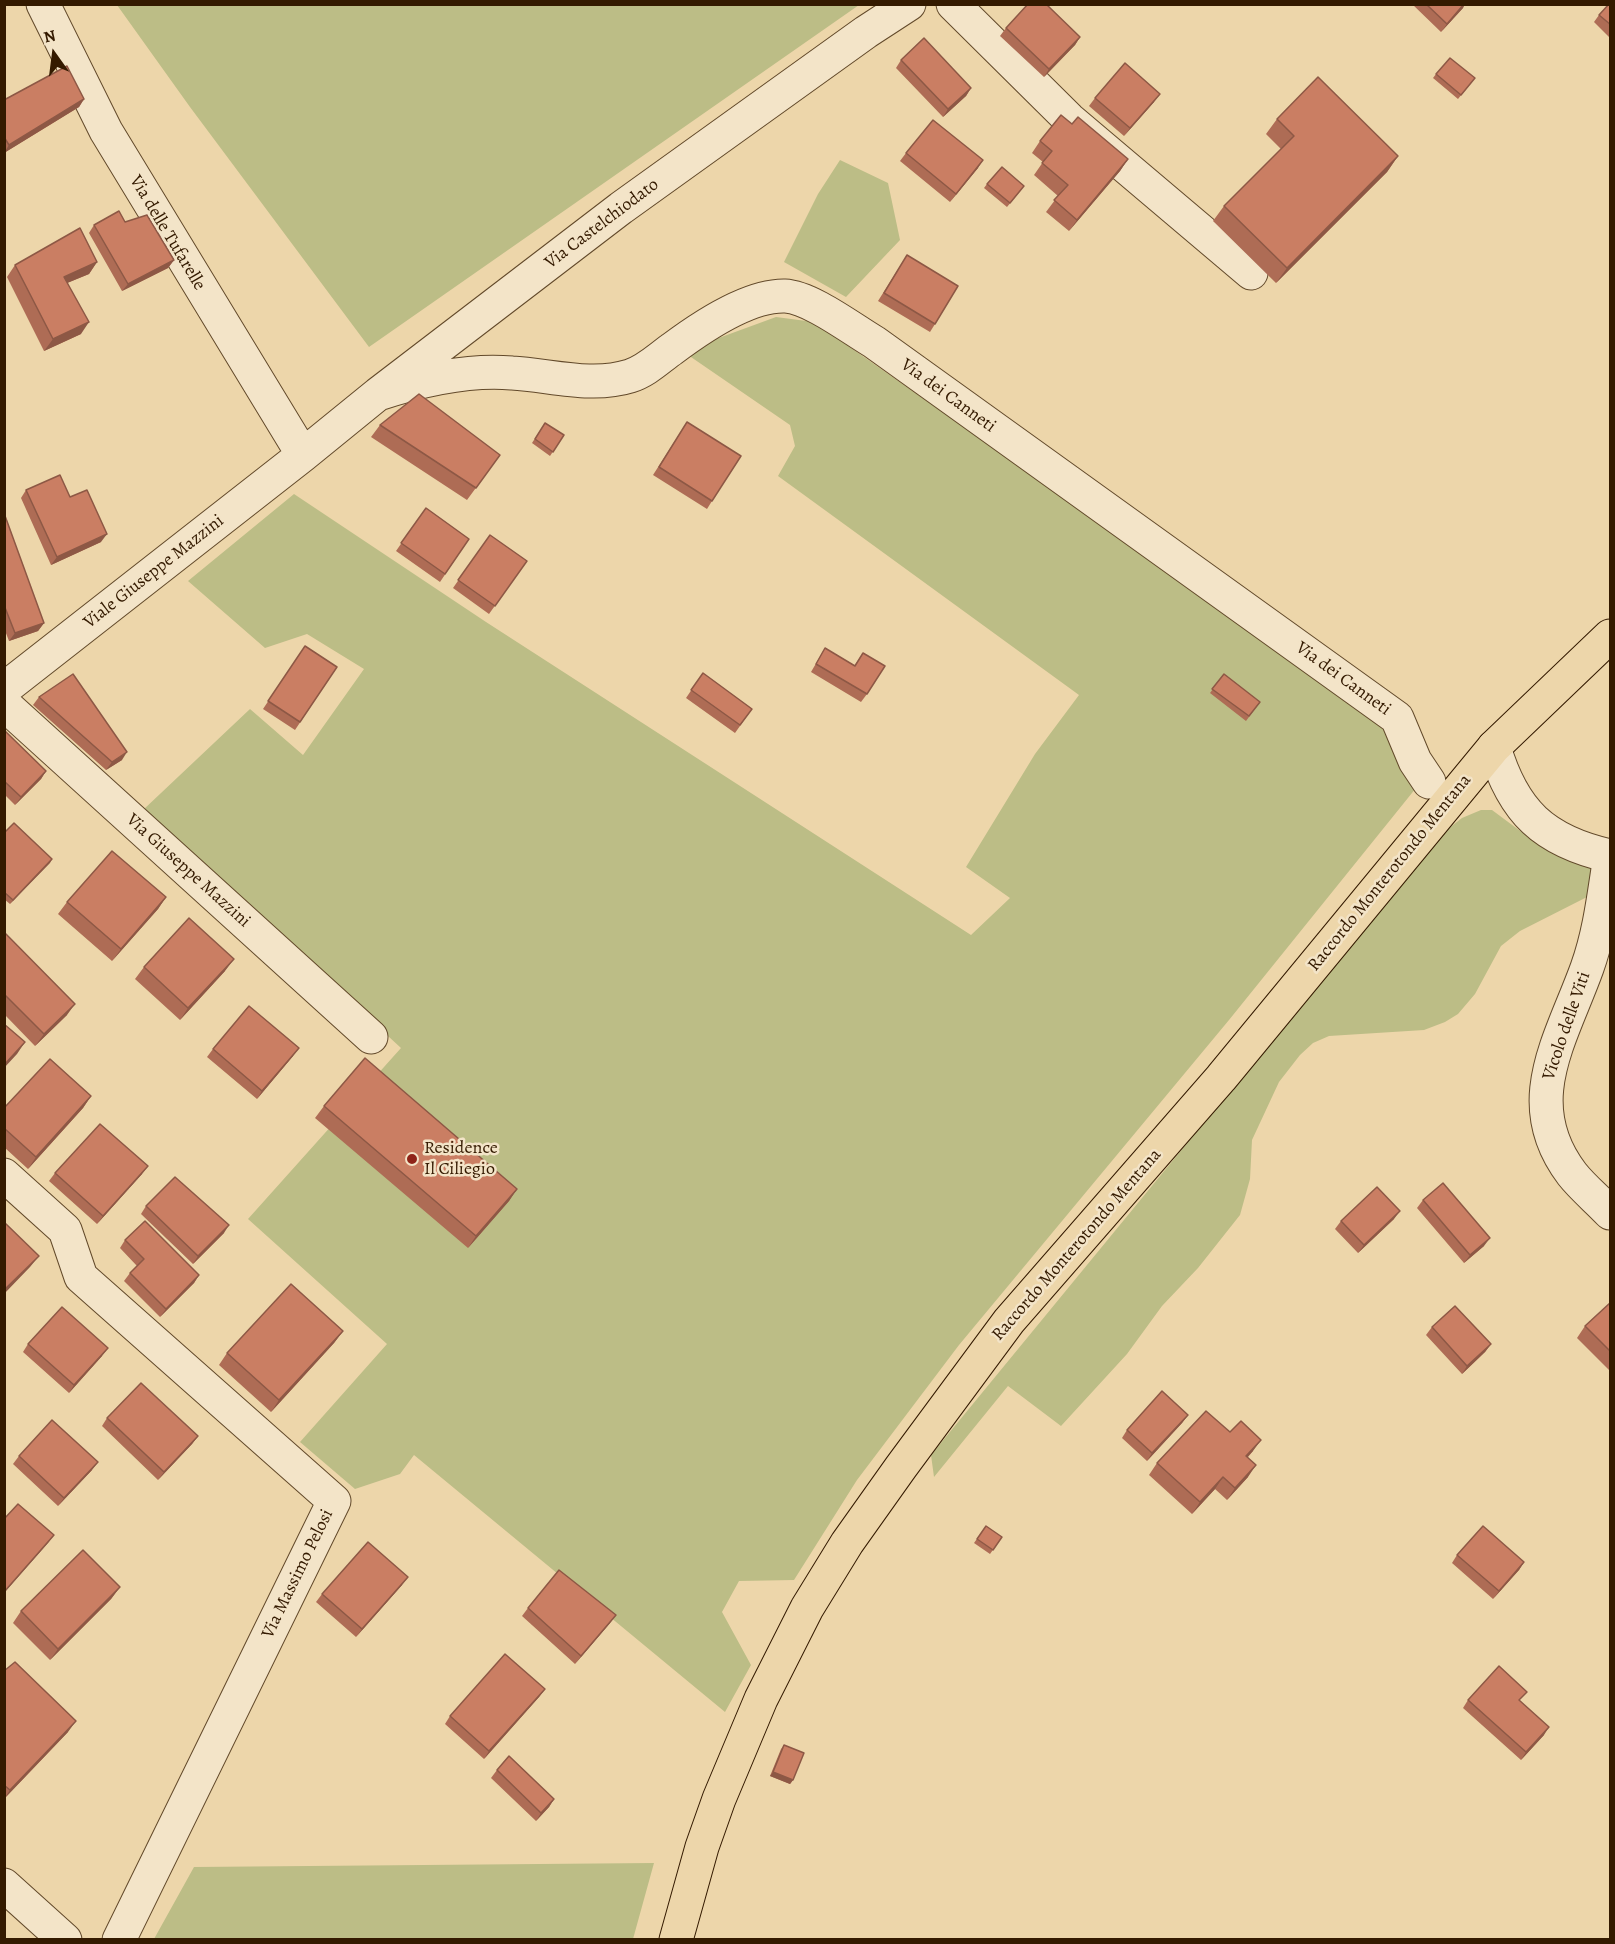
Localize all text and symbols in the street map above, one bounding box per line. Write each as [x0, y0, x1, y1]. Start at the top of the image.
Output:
north arrow [24, 24, 84, 84]
text: N [41, 24, 58, 49]
street label: Via delle Tufarelle [124, 172, 210, 294]
street label: Via Castelchiodato [541, 174, 663, 274]
street label: Via dei Canneti [896, 354, 1000, 438]
street label: Viale Giuseppe Mazzini [80, 510, 228, 634]
street label: Via dei Canneti [1291, 637, 1395, 721]
street label: Raccordo Monterotondo Mentana [1304, 770, 1476, 976]
street label: Via Giuseppe Mazzini [121, 810, 255, 932]
street label: Vicolo delle Viti [1538, 969, 1596, 1083]
place label: Residence Il Ciliegio [424, 1138, 498, 1180]
street label: Raccordo Monterotondo Mentana [988, 1145, 1166, 1345]
marker: Residence Il Ciliegio [405, 1152, 419, 1166]
street label: Via Massimo Pelosi [257, 1506, 339, 1642]

